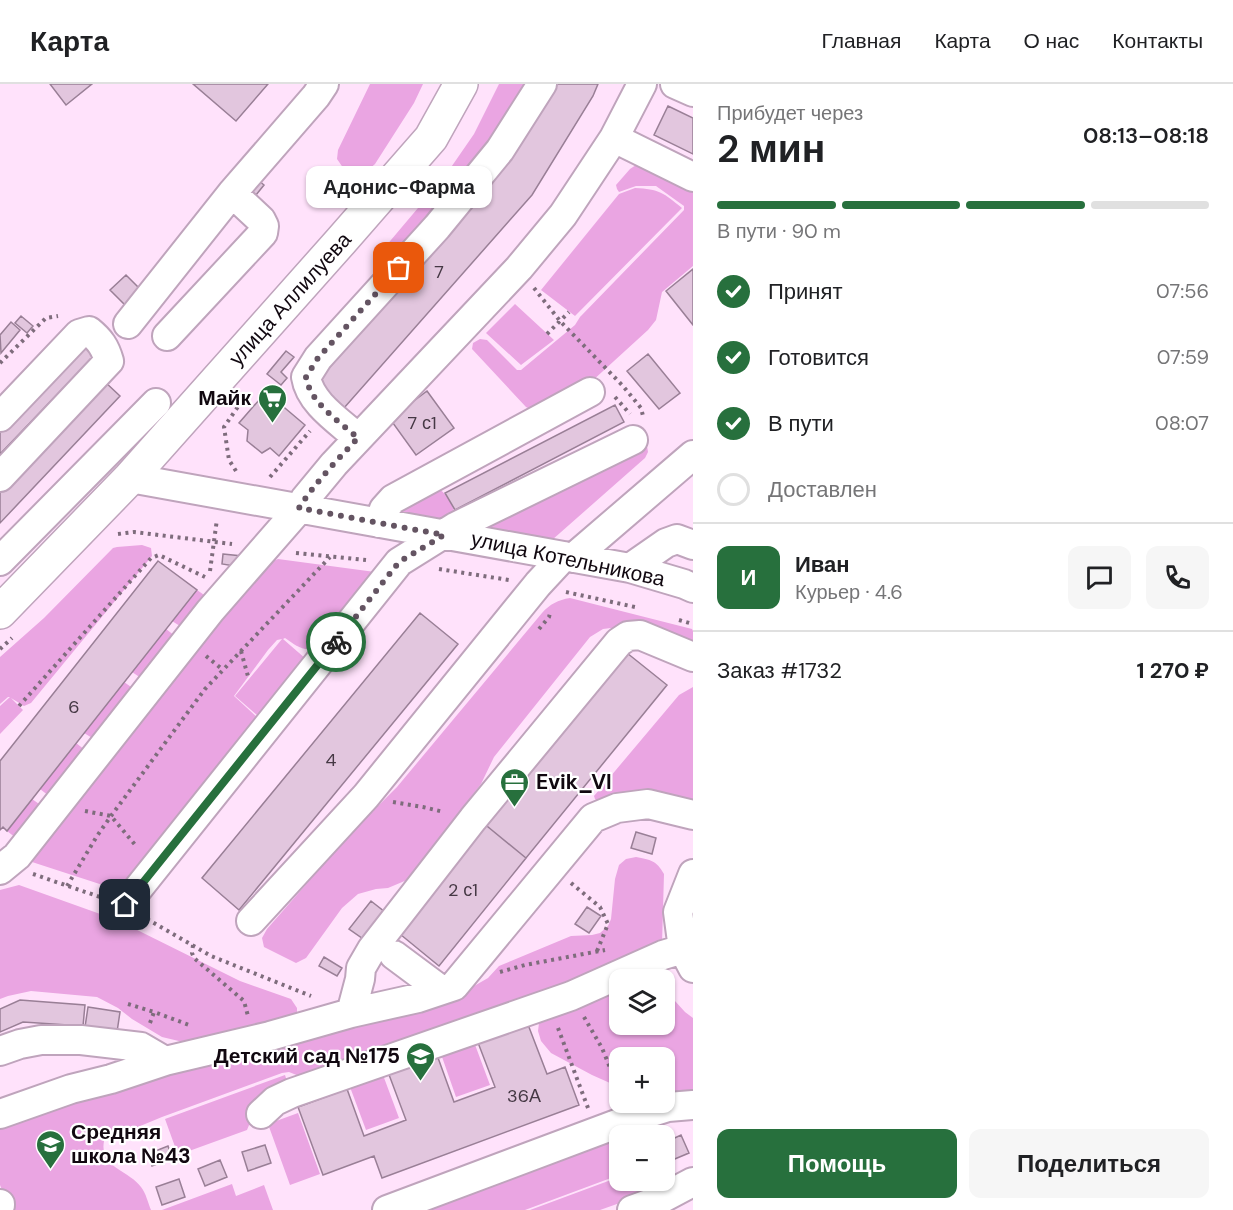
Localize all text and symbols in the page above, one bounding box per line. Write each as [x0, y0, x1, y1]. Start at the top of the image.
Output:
text: Карта [30, 23, 109, 60]
text: Главная [821, 27, 901, 55]
text: Карта [934, 27, 991, 55]
text: О нас [1024, 27, 1079, 55]
text: Контакты [1112, 27, 1203, 55]
text: Прибудет через [717, 100, 863, 126]
text: 08:13–08:18 [1083, 121, 1209, 150]
text: 2 мин [717, 123, 825, 174]
callout: Адонис-Фарма [306, 166, 492, 208]
text: Адонис-Фарма [323, 174, 475, 200]
text: В пути · 90 m [717, 218, 841, 244]
street label: улица Аллилуева [223, 226, 358, 372]
pin [373, 242, 424, 293]
icon: bag [382, 251, 415, 284]
house number: 7 [434, 260, 444, 284]
icon: check [717, 275, 750, 308]
text: Принят [768, 277, 842, 306]
text: 07:56 [1156, 278, 1209, 304]
icon: check [717, 341, 750, 374]
text: Готовится [768, 343, 869, 372]
text: 07:59 [1157, 344, 1209, 370]
supermarket icon: Майк [256, 382, 288, 424]
place label: Майк [198, 384, 251, 412]
icon: check [717, 407, 750, 440]
text: В пути [768, 409, 834, 438]
text: 08:07 [1155, 410, 1209, 436]
house number: 7 с1 [407, 411, 437, 435]
text: Доставлен [768, 475, 877, 504]
street label: улица Котельникова [469, 525, 668, 593]
button: chat [1068, 546, 1131, 609]
button: phone [1146, 546, 1209, 609]
text: Иван [795, 550, 850, 579]
text: И [741, 563, 756, 592]
text: Курьер · 4.6 [795, 579, 903, 605]
courier [306, 612, 366, 672]
icon: bike [320, 626, 353, 659]
text: Заказ #1732 [717, 656, 842, 685]
text: 1 270 ₽ [1137, 656, 1209, 685]
house number: 6 [68, 695, 80, 719]
house number: 4 [326, 748, 337, 772]
office icon: Evik_Vl [499, 766, 531, 808]
place label: Evik_Vl [536, 768, 612, 796]
house number: 2 с1 [448, 878, 478, 902]
pin [99, 879, 150, 930]
icon: home [108, 888, 141, 921]
map controls [609, 969, 675, 1191]
button: layers [609, 969, 675, 1035]
school or university icon: Детский сад №175 [405, 1040, 437, 1082]
place label: Детский сад №175 [214, 1042, 400, 1070]
button: + [609, 1047, 675, 1113]
house number: 36А [507, 1084, 541, 1108]
place label: Средняя школа №43 [71, 1118, 191, 1170]
button: − [609, 1125, 675, 1191]
school or university icon: Средняя школа №43 [34, 1128, 66, 1170]
button: Помощь [717, 1129, 957, 1198]
button: Поделиться [969, 1129, 1209, 1198]

